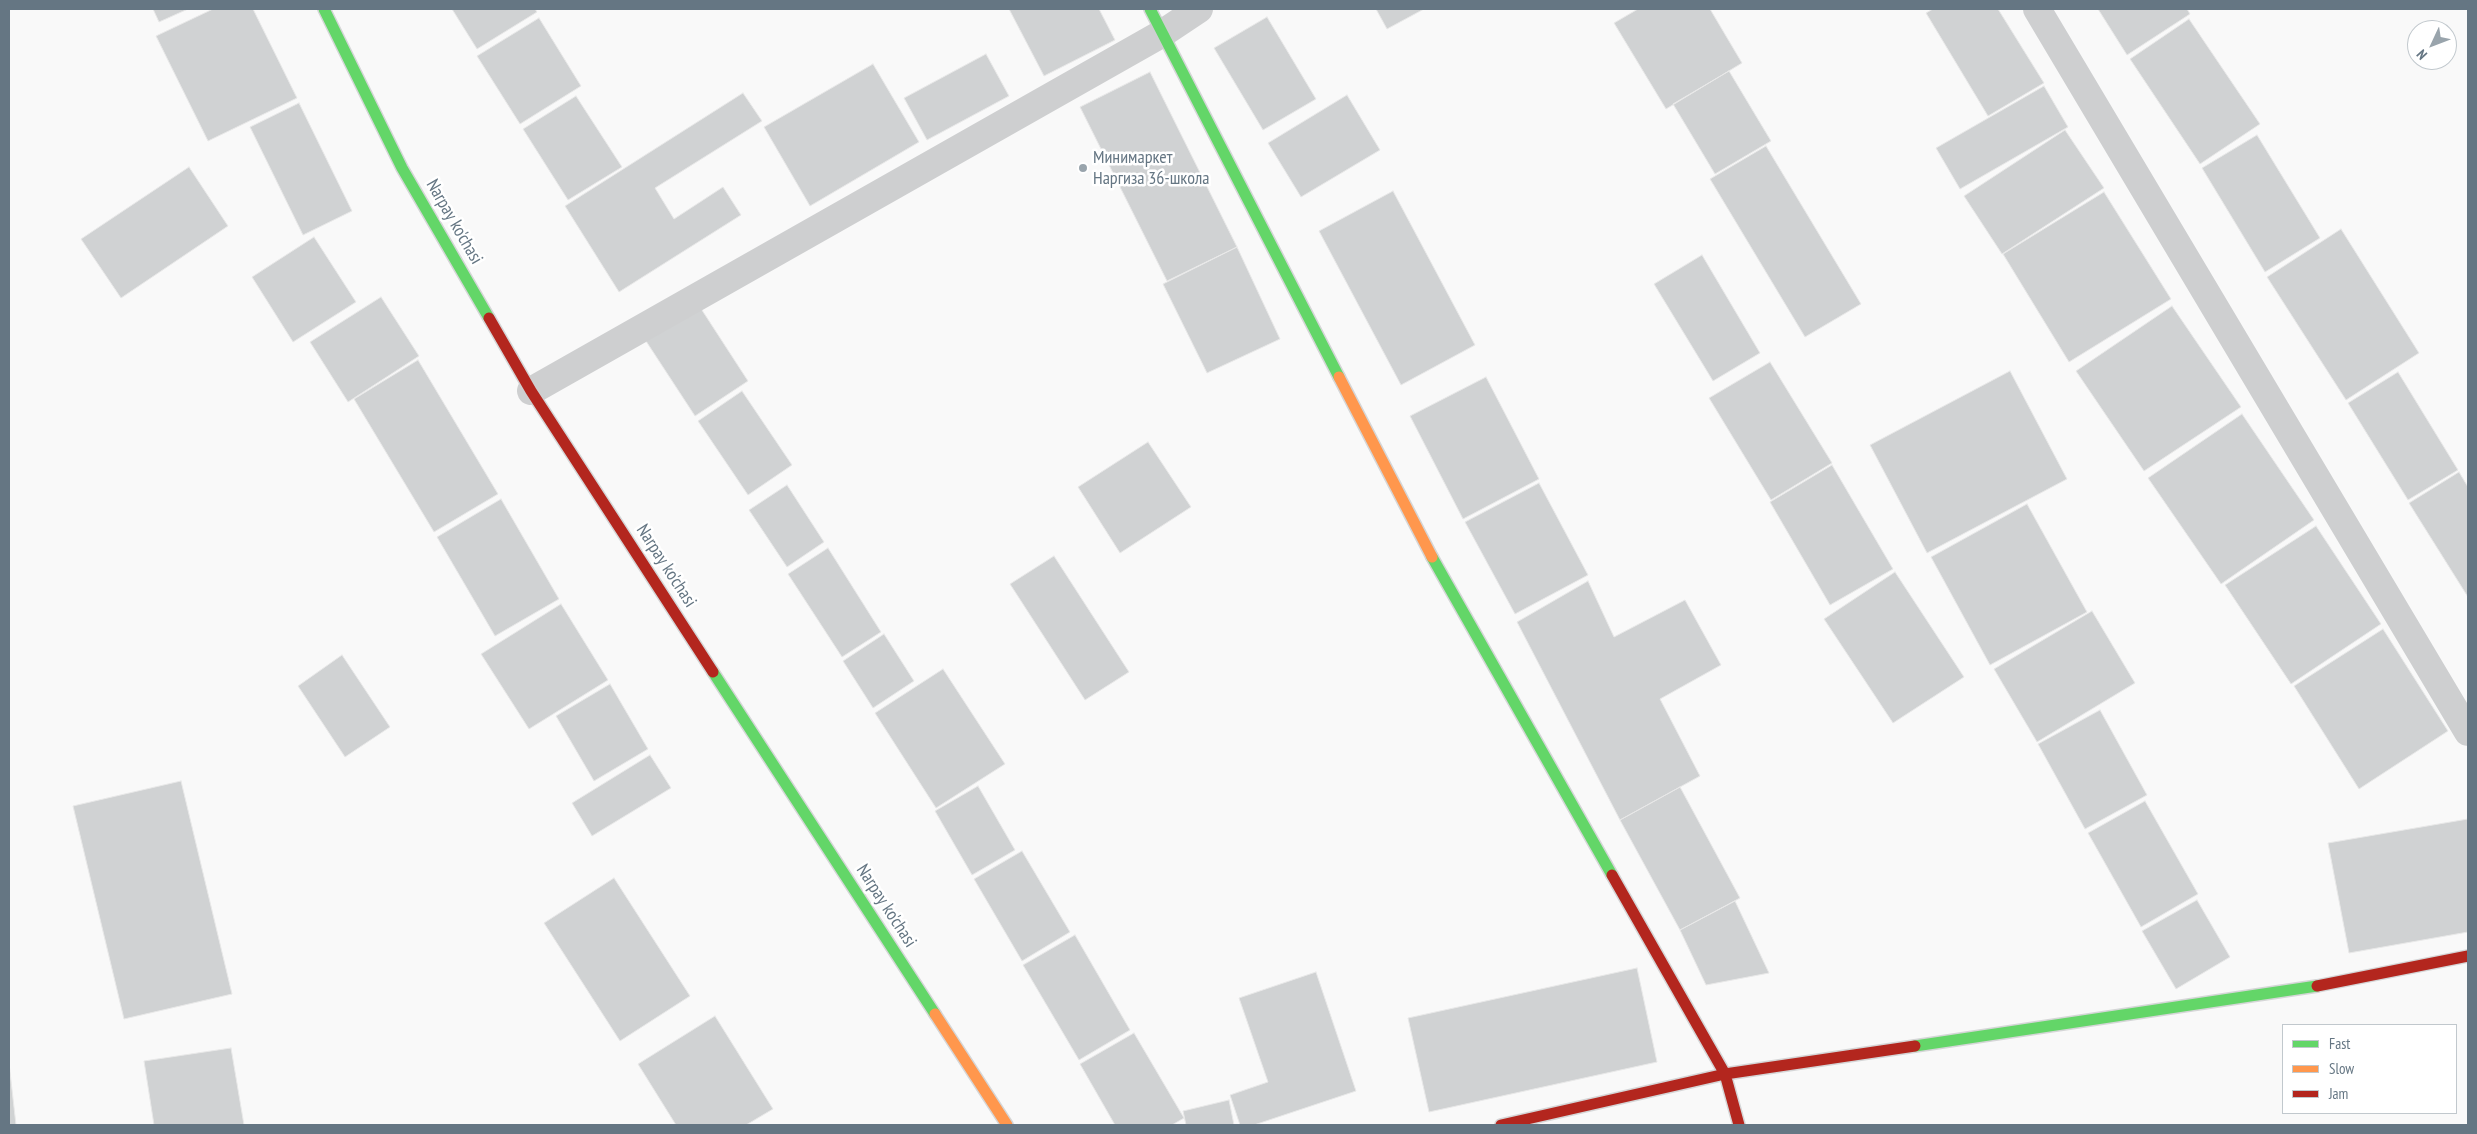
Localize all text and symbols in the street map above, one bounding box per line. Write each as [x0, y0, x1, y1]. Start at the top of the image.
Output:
north arrow [2407, 20, 2457, 70]
text: N [2413, 46, 2431, 63]
place label: Минимаркет Наргиза 36-школа [1093, 147, 1209, 190]
marker: Минимаркет Наргиза 36-школа [1077, 162, 1089, 174]
street label: Narpay ko'chasi [421, 176, 487, 268]
street label: Narpay ko'chasi [631, 520, 701, 612]
street label: Narpay ko'chasi [851, 860, 921, 952]
legend [2282, 1024, 2457, 1114]
text: Fast [2329, 1034, 2350, 1053]
text: Slow [2329, 1059, 2354, 1078]
text: Jam [2329, 1084, 2348, 1103]

